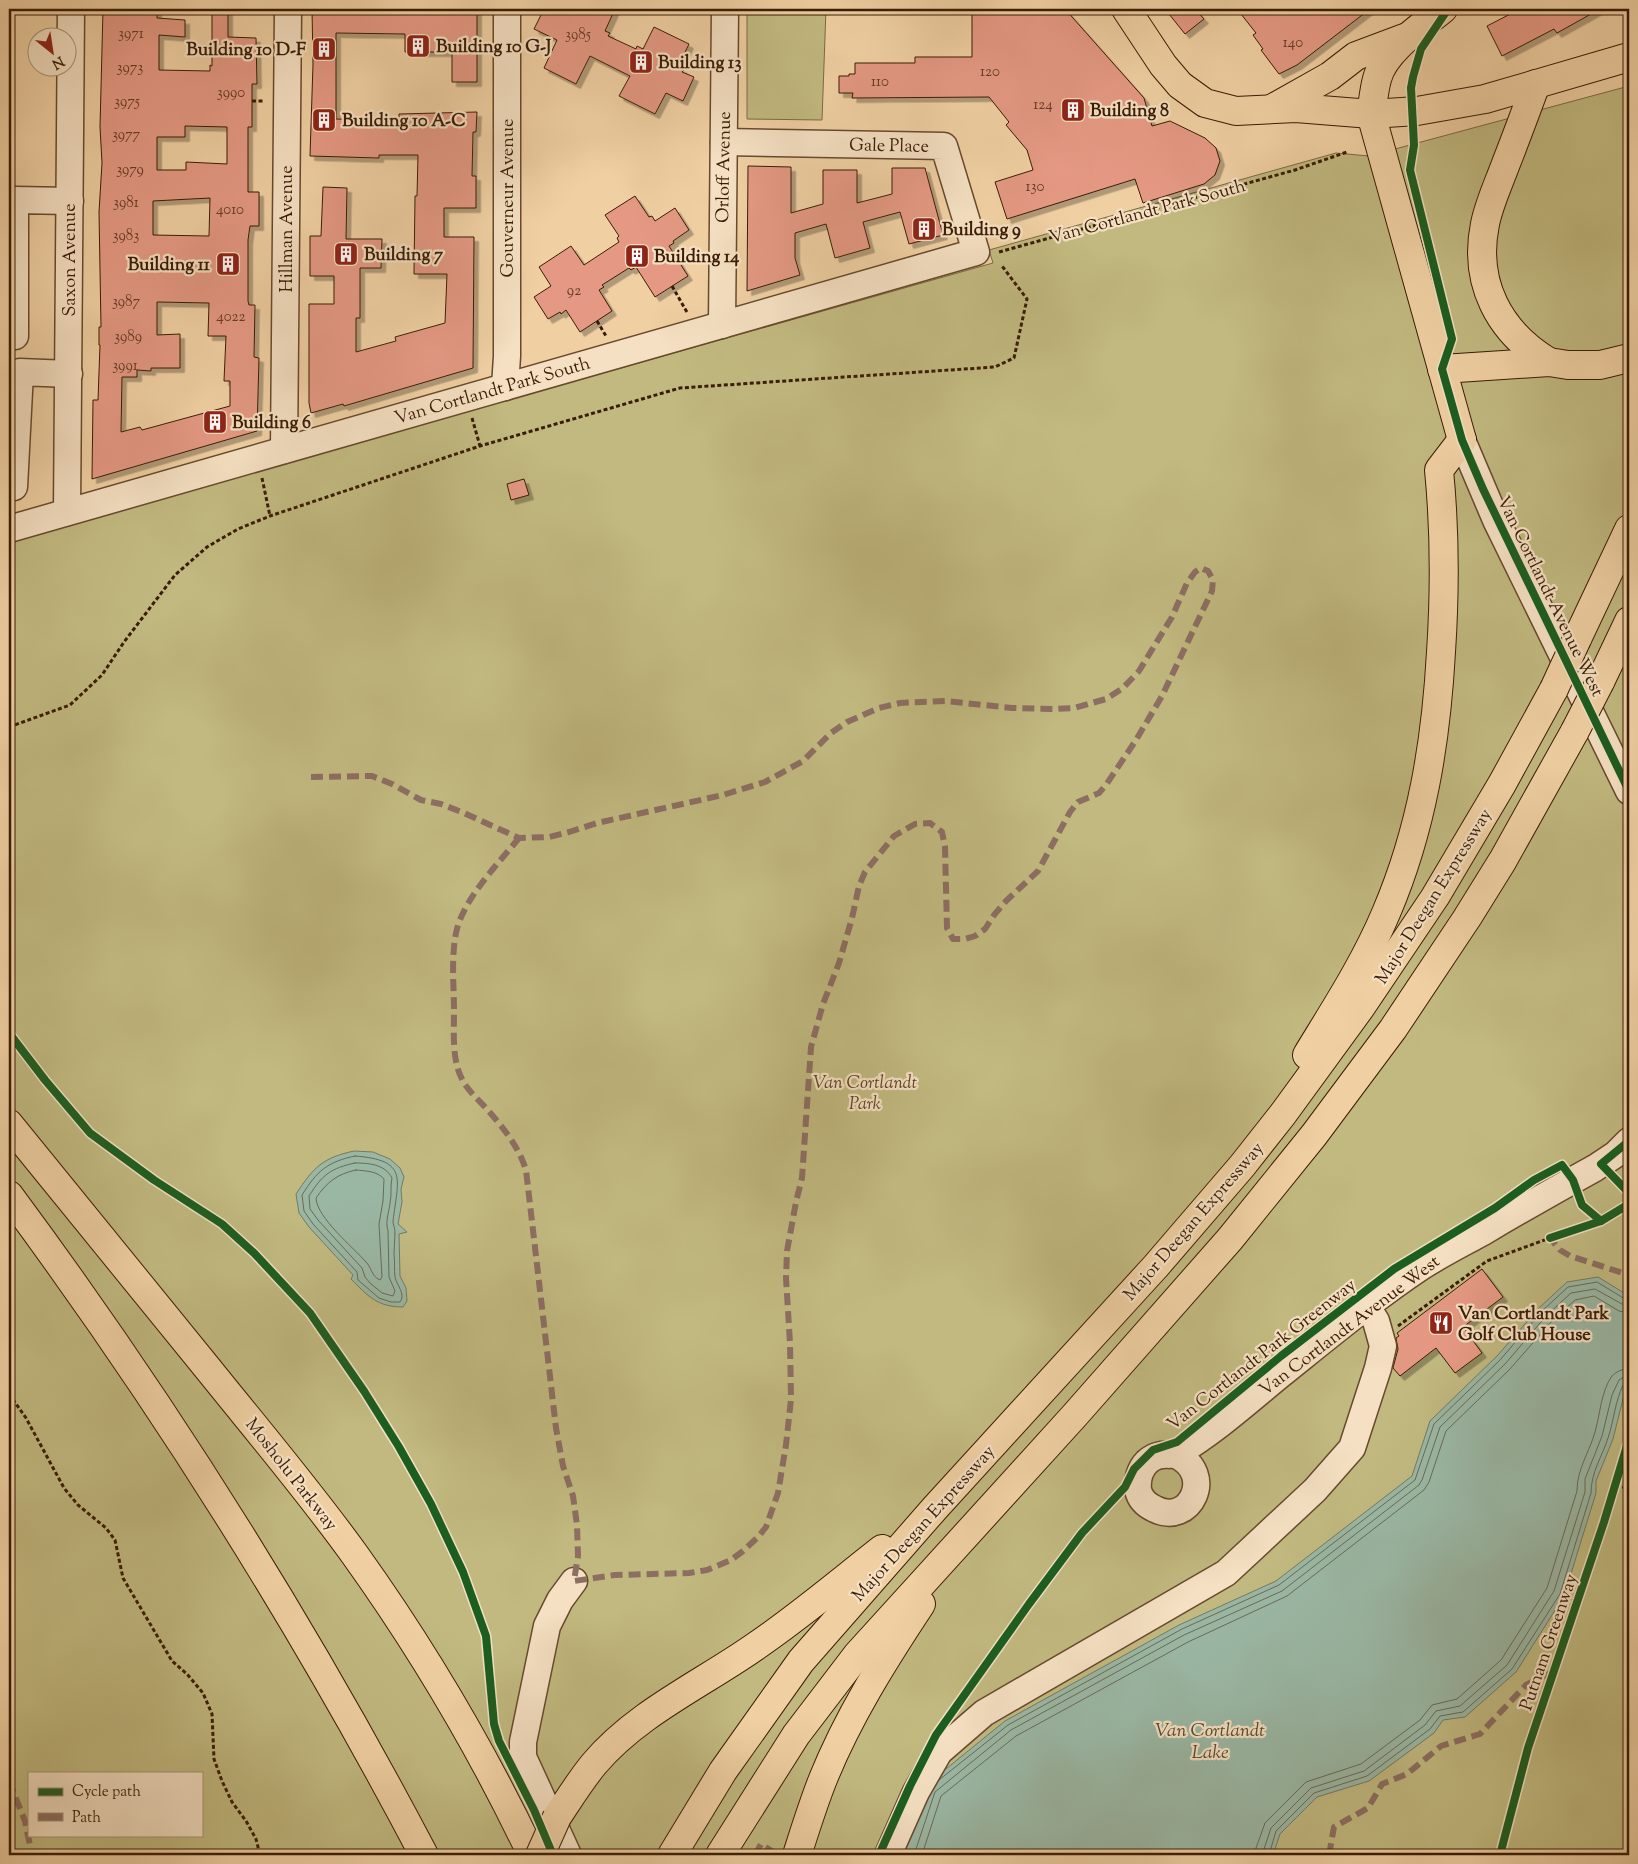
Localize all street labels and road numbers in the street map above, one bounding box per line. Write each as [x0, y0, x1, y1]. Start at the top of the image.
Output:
street label: Orloff Avenue [711, 111, 739, 223]
street label: Gouverneur Avenue [496, 119, 522, 277]
street label: Gale Place [849, 133, 929, 161]
street label: Hillman Avenue [275, 165, 301, 293]
street label: Van Cortlandt Park South [1046, 174, 1249, 252]
street label: Saxon Avenue [58, 203, 84, 317]
street label: Van Cortlandt Park South [392, 351, 594, 432]
street label: Van Cortlandt Avenue West [1489, 492, 1609, 702]
street label: Major Deegan Expressway [1370, 804, 1500, 990]
street label: Major Deegan Expressway [1118, 1137, 1271, 1307]
street label: Van Cortlandt Avenue West [1254, 1250, 1446, 1403]
street label: Van Cortlandt Park Greenway [1162, 1273, 1362, 1438]
street label: Mosholu Parkway [238, 1413, 343, 1537]
street label: Major Deegan Expressway [847, 1440, 1002, 1608]
street label: Putnam Greenway [1514, 1571, 1585, 1714]

